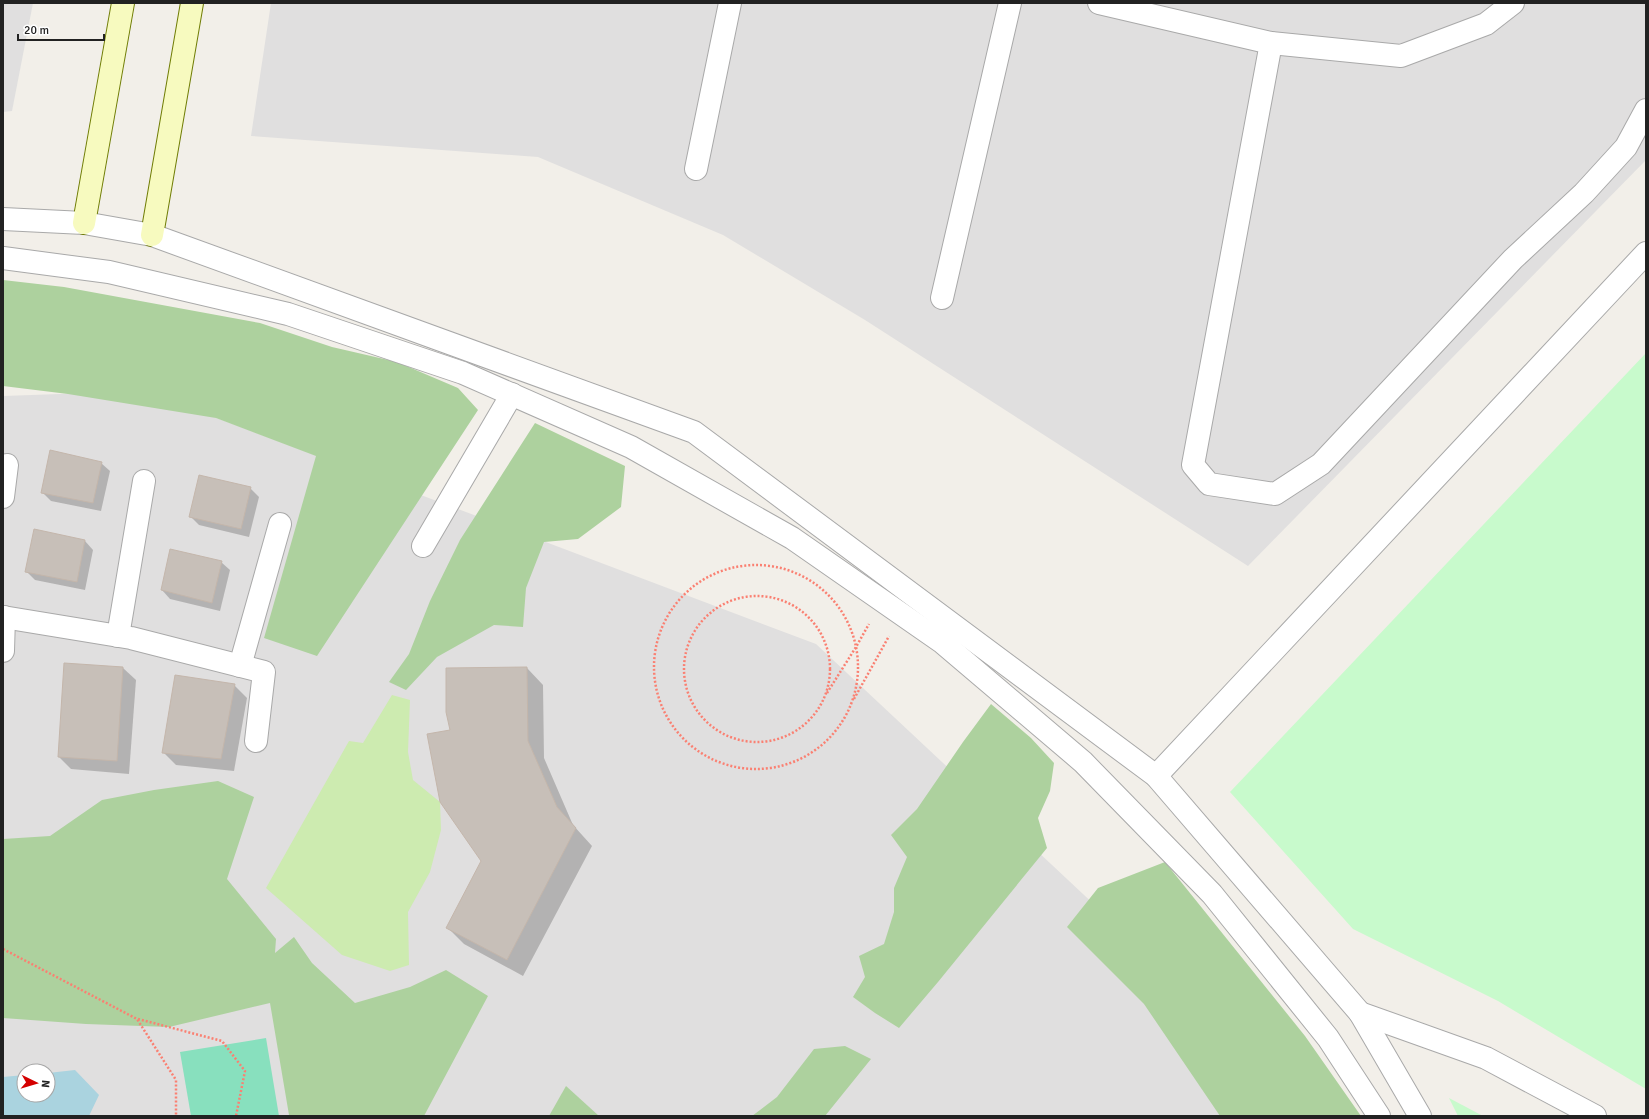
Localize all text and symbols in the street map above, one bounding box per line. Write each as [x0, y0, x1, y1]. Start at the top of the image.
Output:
scale bar [18, 16, 104, 42]
text: 20 m [24, 23, 49, 38]
north arrow [16, 1063, 56, 1103]
text: N [39, 1079, 52, 1088]

